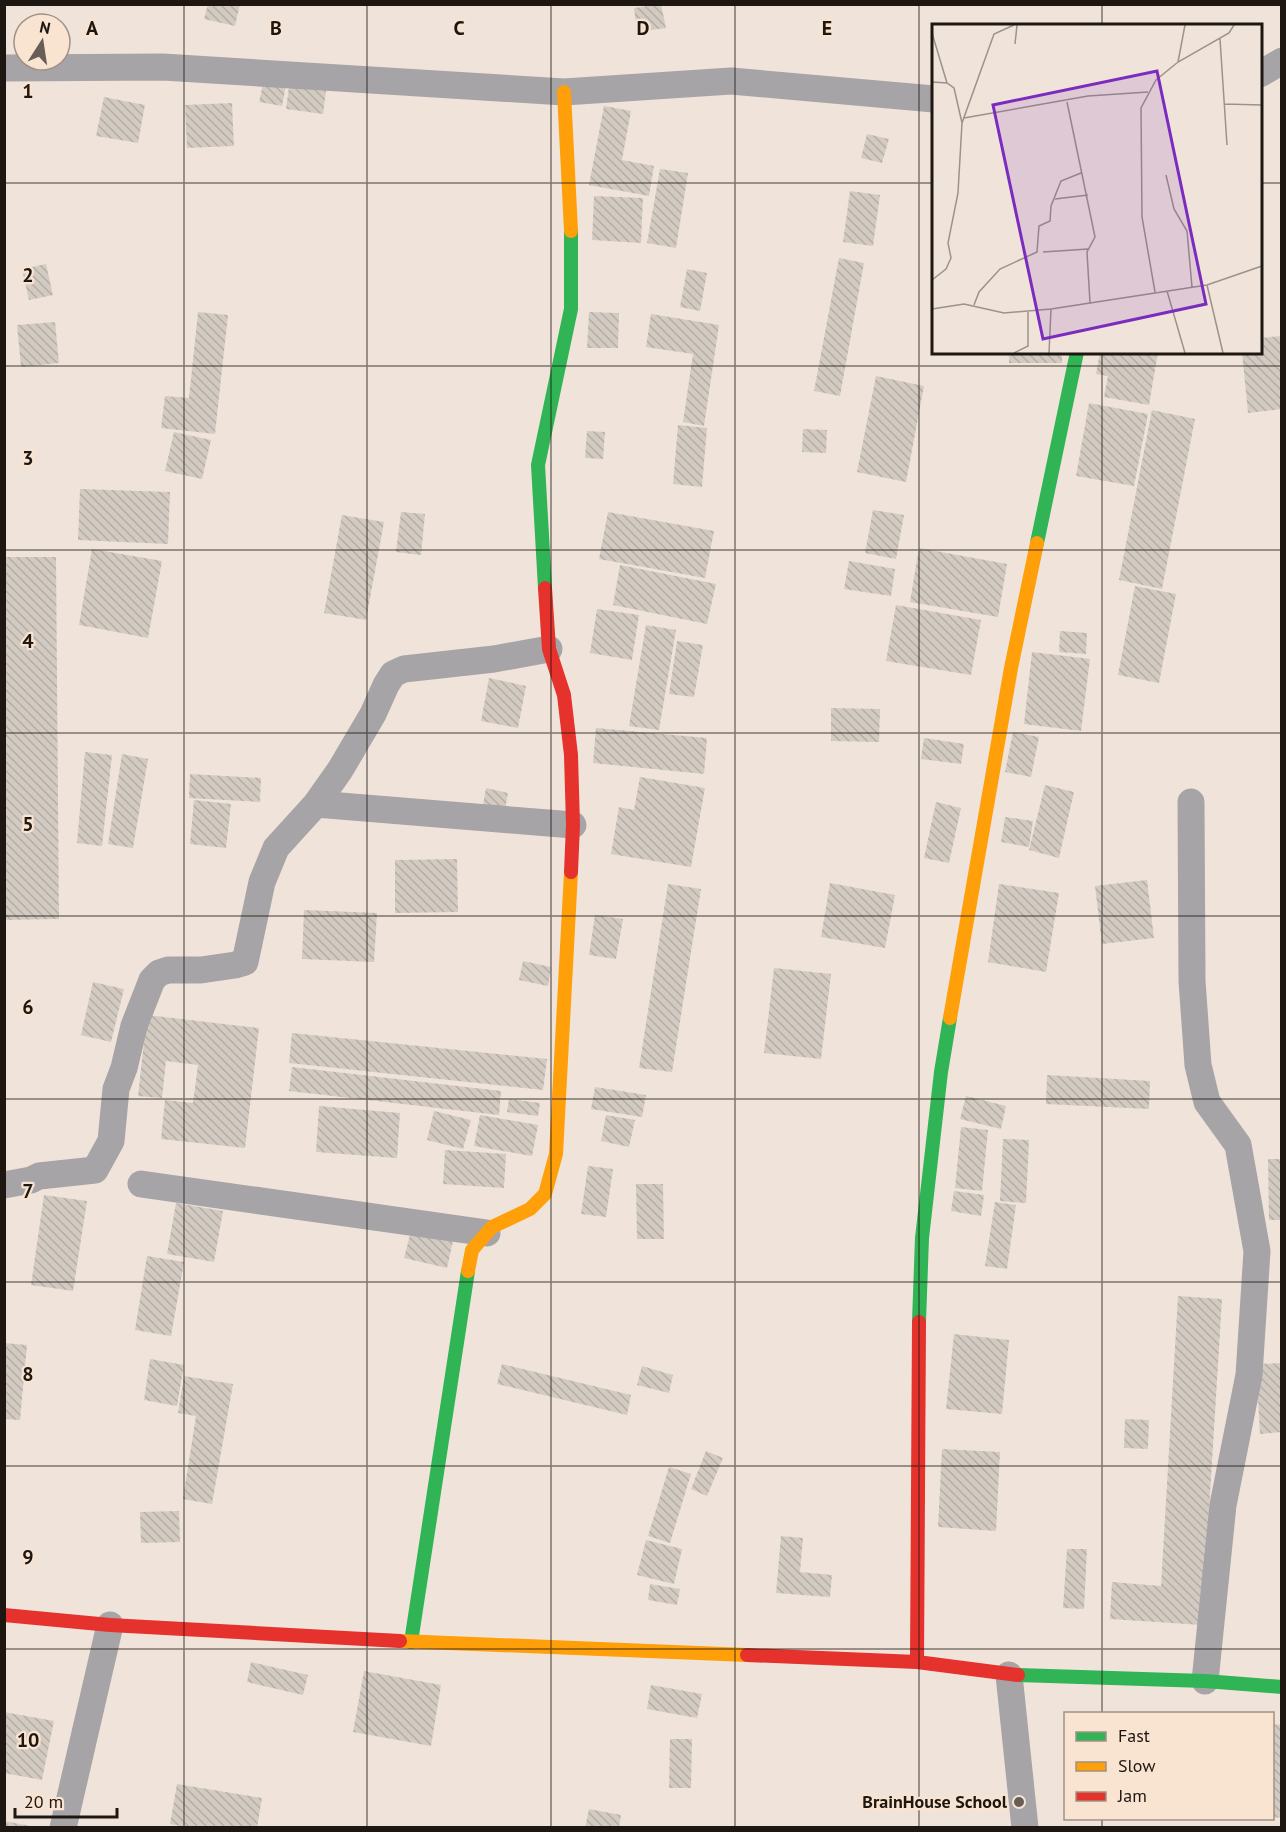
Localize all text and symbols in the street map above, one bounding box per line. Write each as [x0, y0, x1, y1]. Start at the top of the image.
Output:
north arrow [12, 12, 72, 72]
text: A [86, 15, 99, 41]
text: B [270, 15, 282, 41]
text: C [453, 15, 465, 41]
text: D [637, 15, 650, 41]
text: E [822, 15, 832, 41]
text: N [38, 16, 52, 38]
inset map [932, 24, 1262, 354]
text: 1 [22, 78, 34, 104]
text: 2 [22, 262, 34, 288]
text: 3 [22, 445, 34, 471]
text: 4 [22, 628, 34, 654]
text: 5 [22, 811, 34, 837]
text: 6 [22, 994, 34, 1020]
text: 7 [22, 1178, 34, 1204]
text: 8 [22, 1361, 34, 1387]
text: 9 [22, 1544, 34, 1570]
legend [1064, 1712, 1274, 1820]
text: Fast [1118, 1724, 1150, 1747]
text: 10 [17, 1727, 39, 1753]
text: Slow [1118, 1754, 1156, 1777]
scale bar [15, 1781, 117, 1819]
text: Jam [1117, 1784, 1147, 1807]
text: 20 m [24, 1790, 63, 1813]
place label: BrainHouse School [862, 1790, 1008, 1813]
marker: BrainHouse School [1012, 1795, 1026, 1809]

